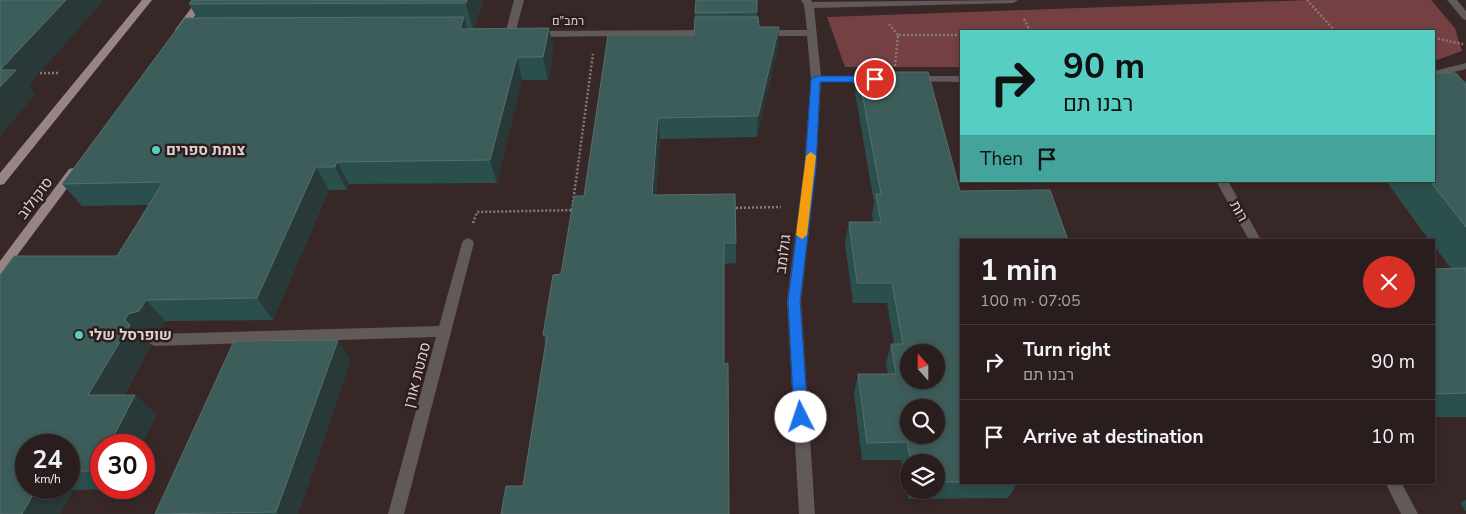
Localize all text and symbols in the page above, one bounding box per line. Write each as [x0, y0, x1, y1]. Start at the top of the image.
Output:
street label: רמב"ם [552, 13, 584, 29]
text: 90 m [1063, 43, 1145, 90]
icon: right [980, 50, 1045, 115]
pin [854, 58, 896, 100]
icon: arrive [861, 65, 889, 93]
text: רבנו תם [1063, 89, 1133, 119]
place label: צומת ספרים [166, 140, 245, 160]
marker: צומת ספרים [150, 144, 162, 156]
icon: arrive [1033, 145, 1061, 173]
text: Then [980, 146, 1023, 172]
street label: סוקולוב [13, 173, 57, 223]
street label: רות [1225, 197, 1253, 225]
street label: גולומב [771, 233, 795, 275]
text: 1 min [980, 250, 1058, 291]
button: close [1363, 256, 1415, 308]
text: 100 m · 07:05 [980, 290, 1081, 312]
place label: שופרסל שלי [89, 325, 172, 345]
marker: שופרסל שלי [73, 329, 85, 341]
text: Turn right [1023, 337, 1110, 363]
street label: סמטת אורן [399, 340, 435, 410]
north arrow [900, 344, 945, 389]
map controls [900, 344, 945, 499]
icon: right [980, 348, 1008, 376]
text: 90 m [1371, 349, 1415, 375]
text: רבנו תם [1023, 364, 1074, 386]
position arrow [774, 390, 826, 442]
button: search [900, 399, 945, 444]
icon: arrive [980, 423, 1008, 451]
text: Arrive at destination [1023, 424, 1204, 450]
text: 10 m [1371, 424, 1415, 450]
speed limit sign: 30 [90, 434, 155, 499]
text: 24 [32, 443, 63, 477]
button: layers [900, 454, 945, 499]
text: km/h [34, 471, 61, 487]

